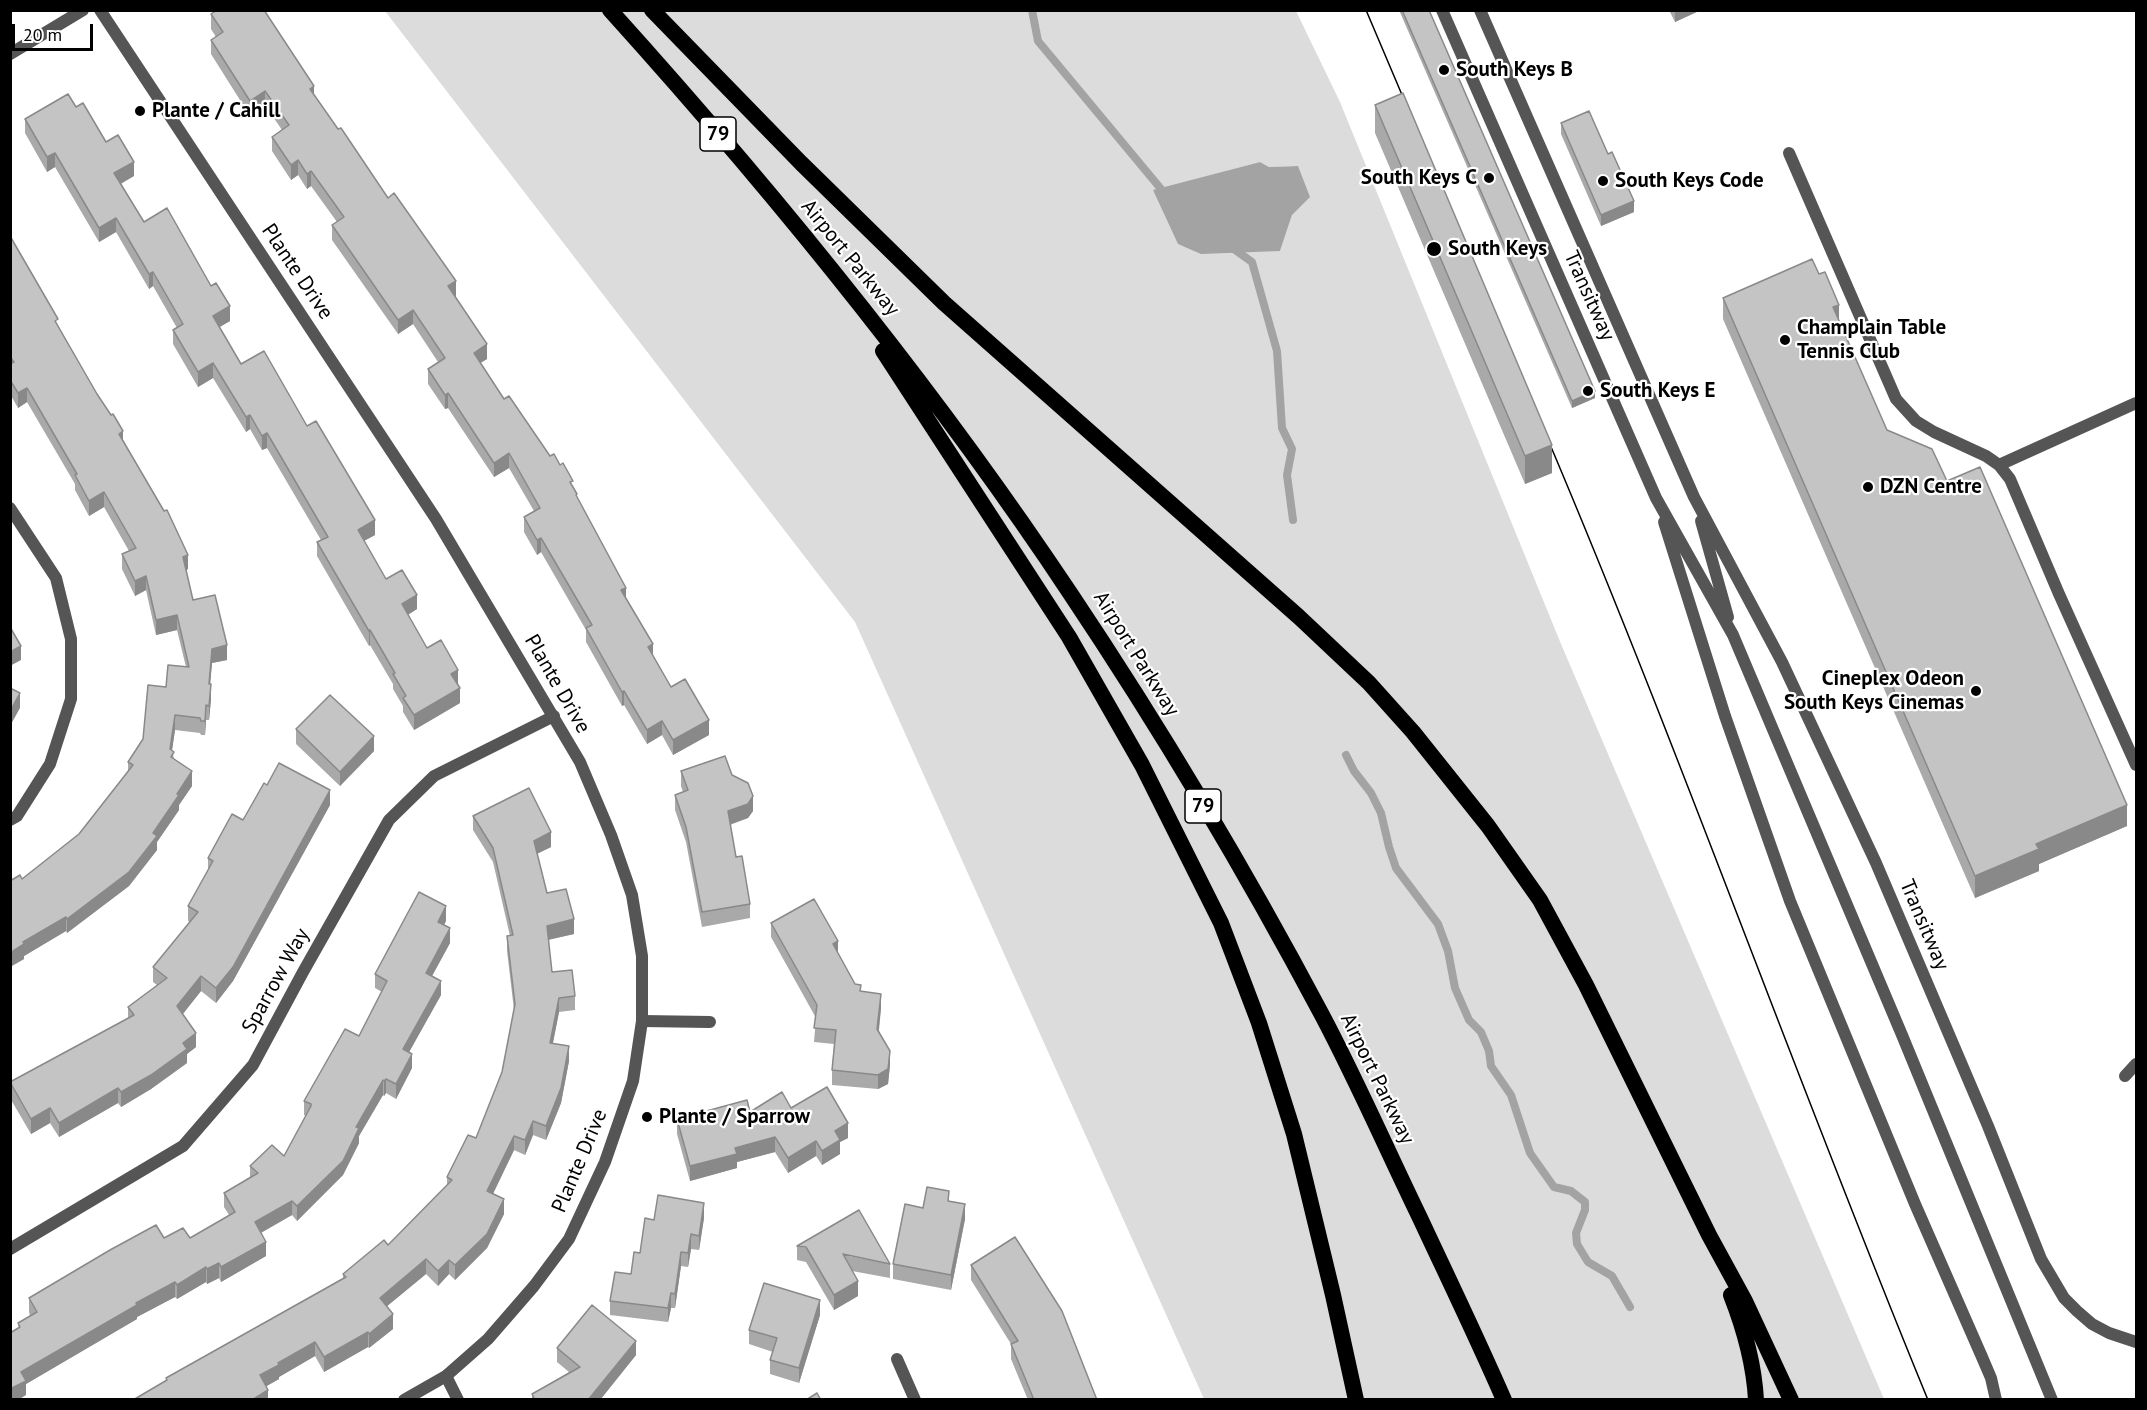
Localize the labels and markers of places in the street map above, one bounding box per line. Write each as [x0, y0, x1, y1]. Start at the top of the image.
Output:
place label: South Keys B [1456, 57, 1573, 83]
marker: South Keys B [1437, 63, 1451, 77]
place label: Plante / Cahill [152, 98, 280, 124]
marker: Plante / Cahill [133, 104, 147, 118]
place label: South Keys C [1361, 165, 1477, 191]
place label: South Keys Code [1615, 168, 1764, 194]
marker: South Keys C [1482, 171, 1496, 185]
marker: South Keys Code [1596, 174, 1610, 188]
place label: South Keys [1448, 236, 1547, 262]
marker: South Keys [1425, 240, 1443, 258]
place label: Champlain Table Tennis Club [1797, 315, 1946, 365]
marker: Champlain Table Tennis Club [1778, 333, 1792, 347]
place label: South Keys E [1600, 378, 1715, 404]
marker: South Keys E [1581, 384, 1595, 398]
place label: DZN Centre [1880, 474, 1982, 500]
marker: DZN Centre [1861, 480, 1875, 494]
place label: Cineplex Odeon South Keys Cinemas [1784, 666, 1964, 716]
marker: Cineplex Odeon South Keys Cinemas [1969, 684, 1983, 698]
place label: Plante / Sparrow [659, 1104, 810, 1130]
marker: Plante / Sparrow [640, 1110, 654, 1124]

